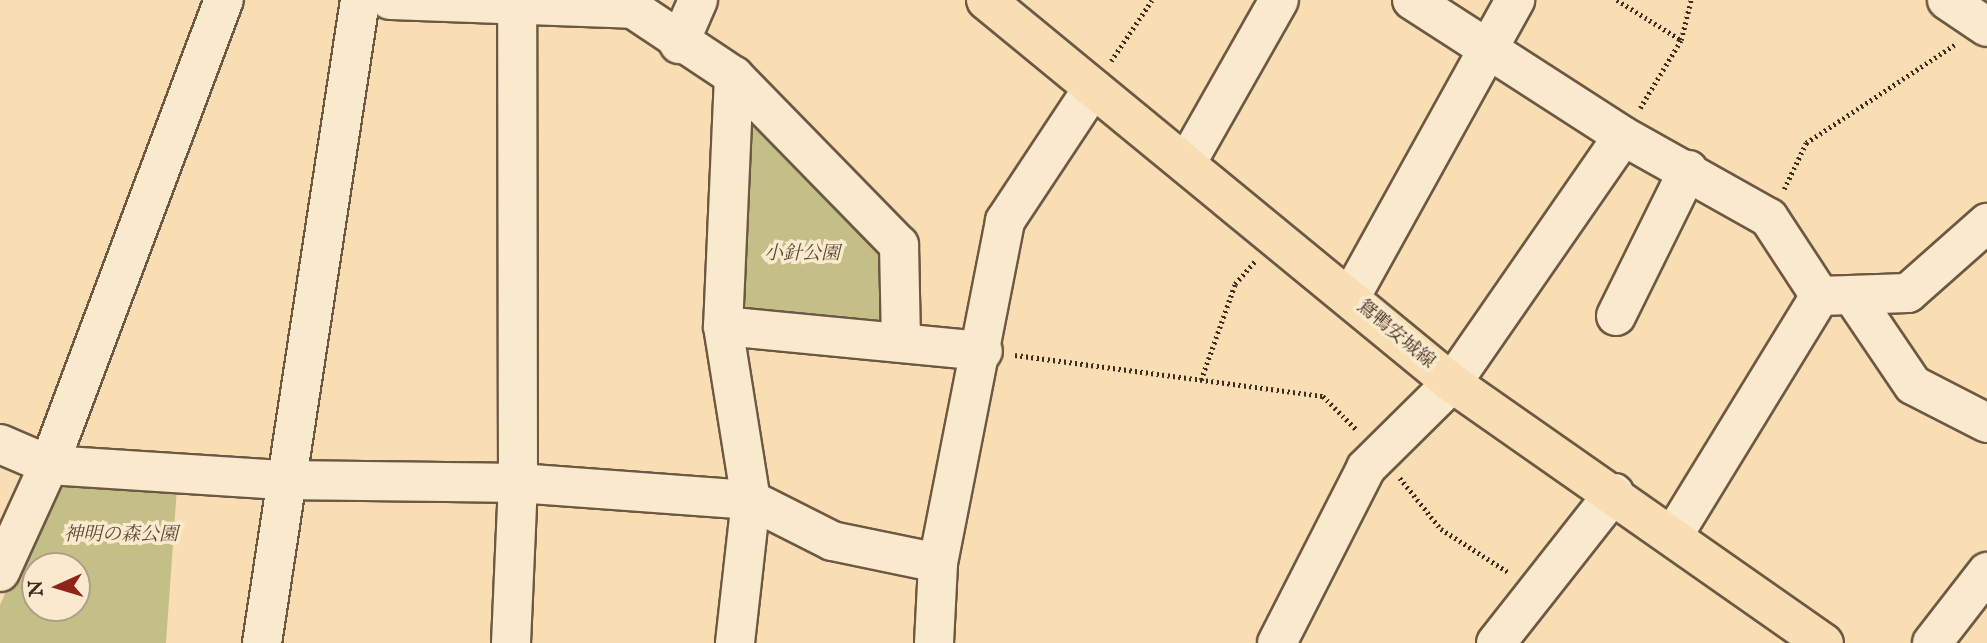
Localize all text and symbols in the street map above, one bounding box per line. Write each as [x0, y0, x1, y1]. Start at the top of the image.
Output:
park label: 小針公園 [764, 244, 840, 266]
street label: 鴛鴨安城線 [1351, 296, 1439, 374]
park label: 神明の森公園 [64, 525, 178, 547]
north arrow [21, 552, 91, 622]
text: N [25, 579, 50, 597]

